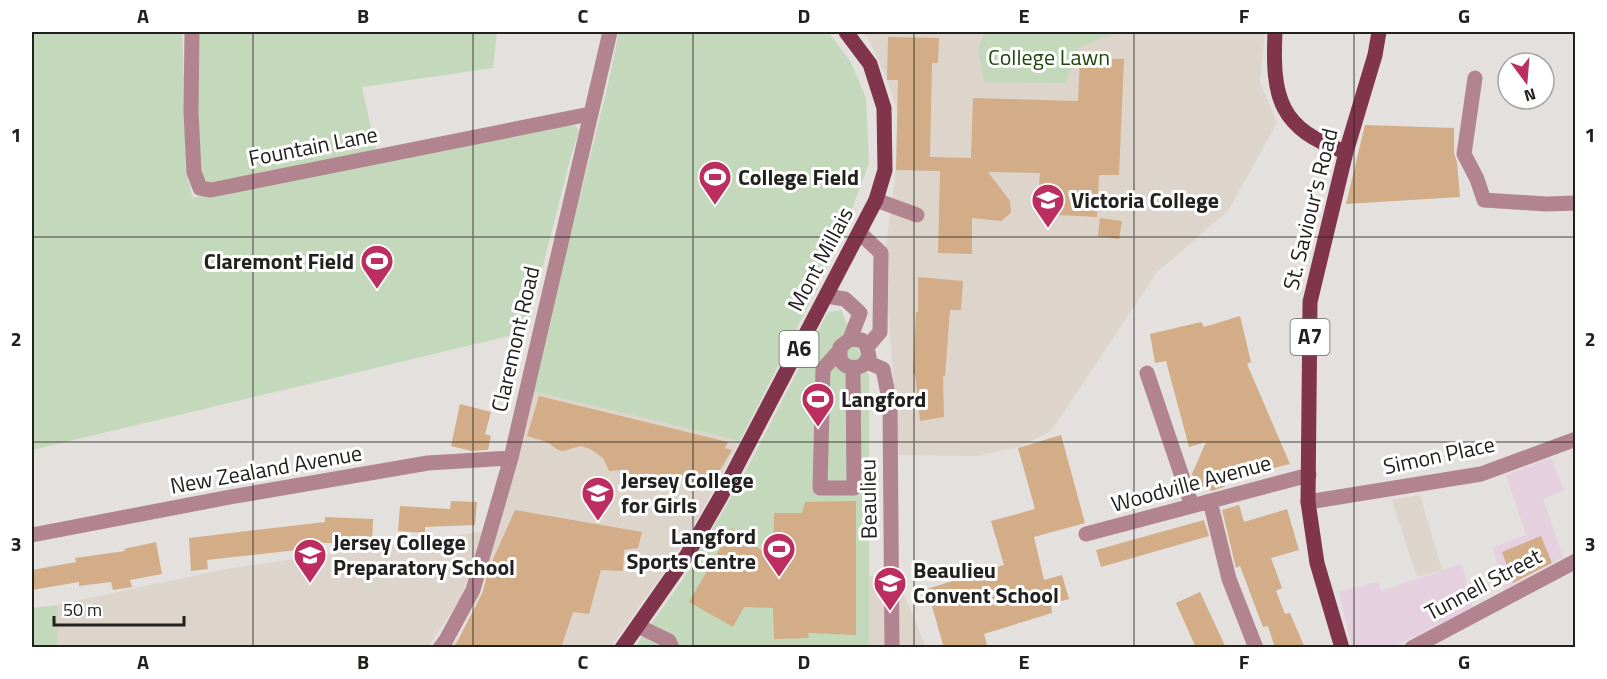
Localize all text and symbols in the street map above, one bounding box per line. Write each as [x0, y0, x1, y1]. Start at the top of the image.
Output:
text: A [137, 0, 149, 31]
text: B [357, 0, 369, 31]
text: C [578, 0, 589, 31]
text: D [798, 0, 810, 31]
text: E [1018, 0, 1030, 31]
text: F [1239, 0, 1250, 31]
text: G [1458, 0, 1470, 31]
park label: College Lawn [988, 40, 1110, 74]
north arrow [1496, 51, 1556, 111]
text: N [1521, 82, 1539, 108]
street label: Fountain Lane [245, 117, 381, 175]
text: 1 [10, 119, 22, 150]
text: 1 [1584, 119, 1596, 150]
street label: St. Saviour's Road [1274, 125, 1346, 293]
sports icon: College Field [697, 159, 733, 206]
place label: College Field [738, 160, 859, 194]
school or university icon: Victoria College [1030, 182, 1066, 229]
place label: Victoria College [1071, 183, 1219, 217]
street label: Mont Millais [778, 201, 862, 317]
sports icon: Claremont Field [359, 243, 395, 290]
place label: Claremont Field [204, 244, 354, 278]
street label: Claremont Road [482, 263, 548, 415]
road number: A7 [1290, 319, 1330, 355]
text: 2 [10, 323, 22, 354]
text: 2 [1584, 323, 1596, 354]
road number: A6 [780, 331, 818, 367]
sports icon: Langford [800, 381, 836, 428]
place label: Langford [841, 382, 926, 416]
street label: Simon Place [1380, 427, 1498, 483]
street label: New Zealand Avenue [167, 435, 365, 503]
street label: Woodville Avenue [1107, 445, 1275, 521]
street label: Beaulieu [850, 459, 886, 539]
place label: Jersey College for Girls [621, 463, 754, 522]
school or university icon: Jersey College for Girls [580, 475, 616, 522]
place label: Langford Sports Centre [626, 519, 756, 578]
place label: Jersey College Preparatory School [333, 525, 515, 584]
text: 3 [10, 528, 22, 559]
text: 3 [1584, 528, 1596, 559]
sports icon: Langford Sports Centre [761, 531, 797, 578]
school or university icon: Jersey College Preparatory School [292, 537, 328, 584]
street label: Tunnell Street [1419, 539, 1548, 629]
place label: Beaulieu Convent School [913, 553, 1059, 612]
school or university icon: Beaulieu Convent School [872, 565, 908, 612]
scale bar [54, 589, 184, 627]
text: 50 m [63, 596, 102, 623]
text: A [137, 646, 149, 677]
text: B [357, 646, 369, 677]
text: C [578, 646, 589, 677]
text: D [798, 646, 810, 677]
text: E [1018, 646, 1030, 677]
text: F [1239, 646, 1250, 677]
text: G [1458, 646, 1470, 677]

